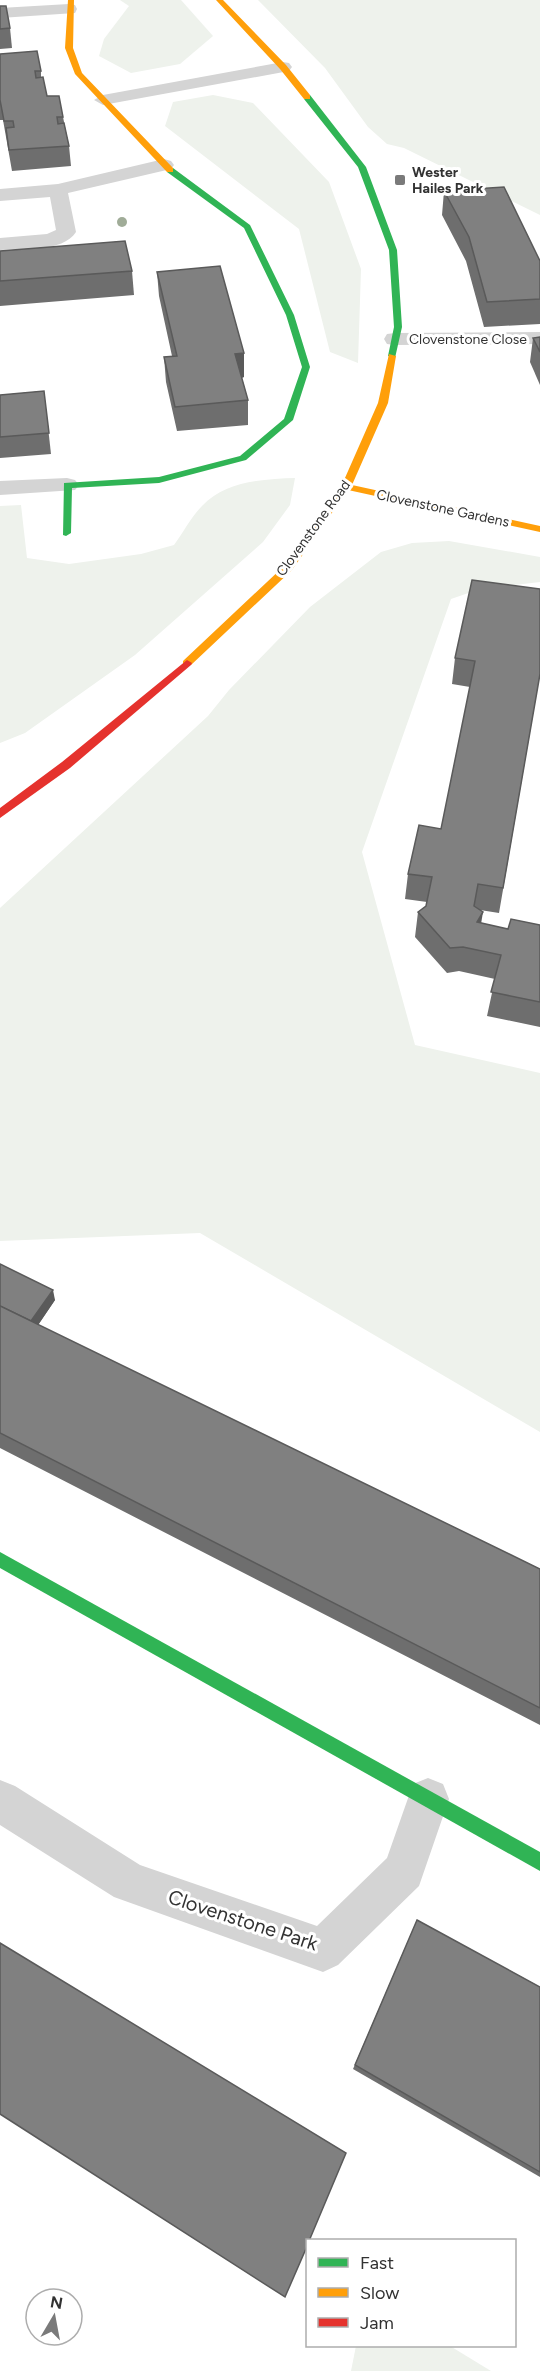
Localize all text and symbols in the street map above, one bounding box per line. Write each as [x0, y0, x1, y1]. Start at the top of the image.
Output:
place label: Wester Hailes Park [412, 164, 484, 197]
marker: Wester Hailes Park [393, 173, 407, 187]
street label: Clovenstone Close [409, 331, 527, 348]
street label: Clovenstone Road [273, 477, 354, 580]
street label: Clovenstone Gardens [375, 486, 511, 531]
street label: Clovenstone Park [165, 1885, 321, 1956]
legend [306, 2239, 516, 2347]
text: Fast [360, 2252, 394, 2274]
text: Slow [360, 2282, 399, 2304]
north arrow [24, 2287, 84, 2347]
text: N [49, 2292, 64, 2313]
text: Jam [360, 2312, 394, 2334]

